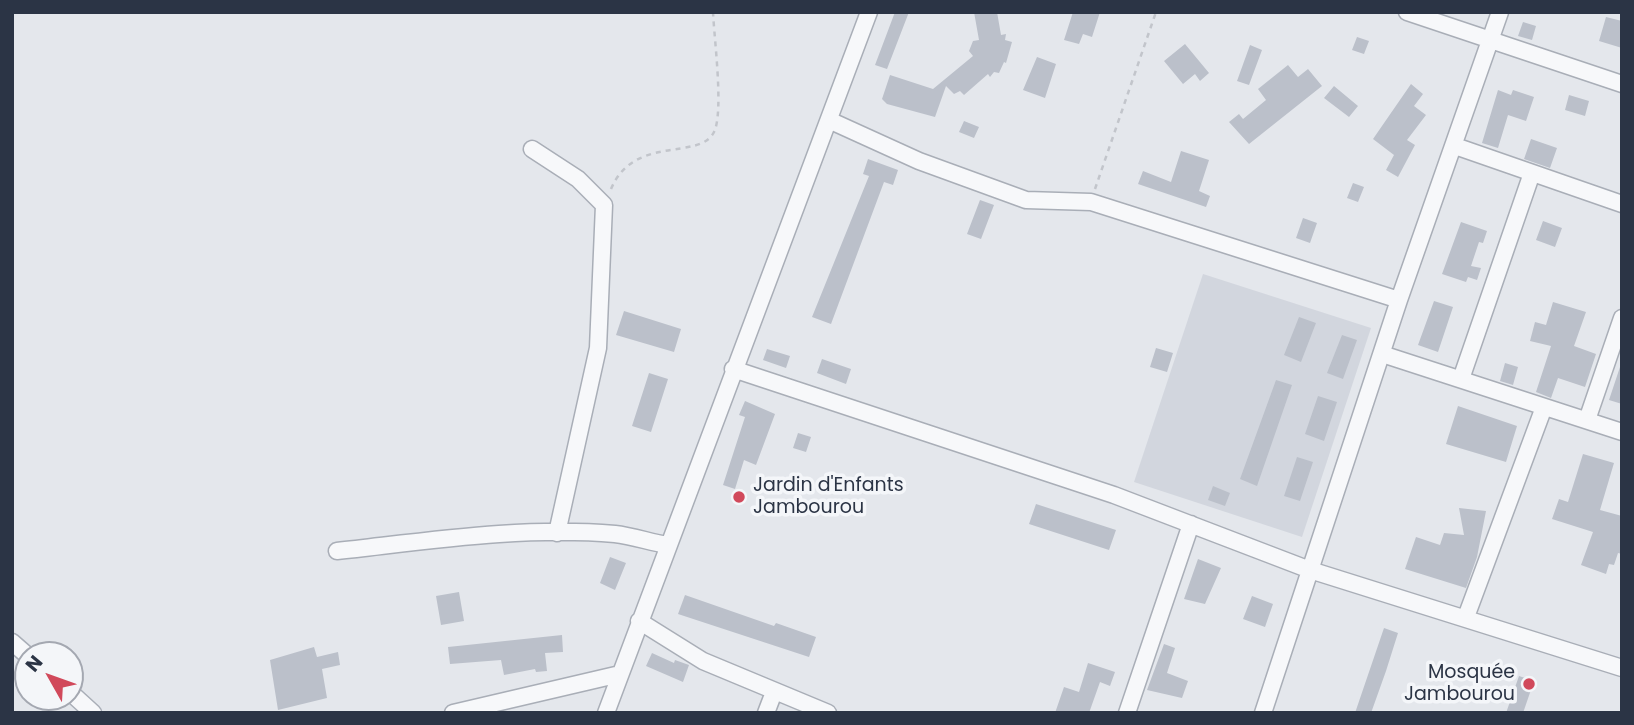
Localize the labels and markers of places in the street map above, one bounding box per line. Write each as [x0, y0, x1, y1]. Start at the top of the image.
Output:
place label: Jardin d'Enfants Jambourou [753, 475, 904, 519]
marker: Jardin d'Enfants Jambourou [731, 489, 747, 505]
place label: Mosquée Jambourou [1404, 662, 1515, 706]
marker: Mosquée Jambourou [1521, 676, 1537, 692]

